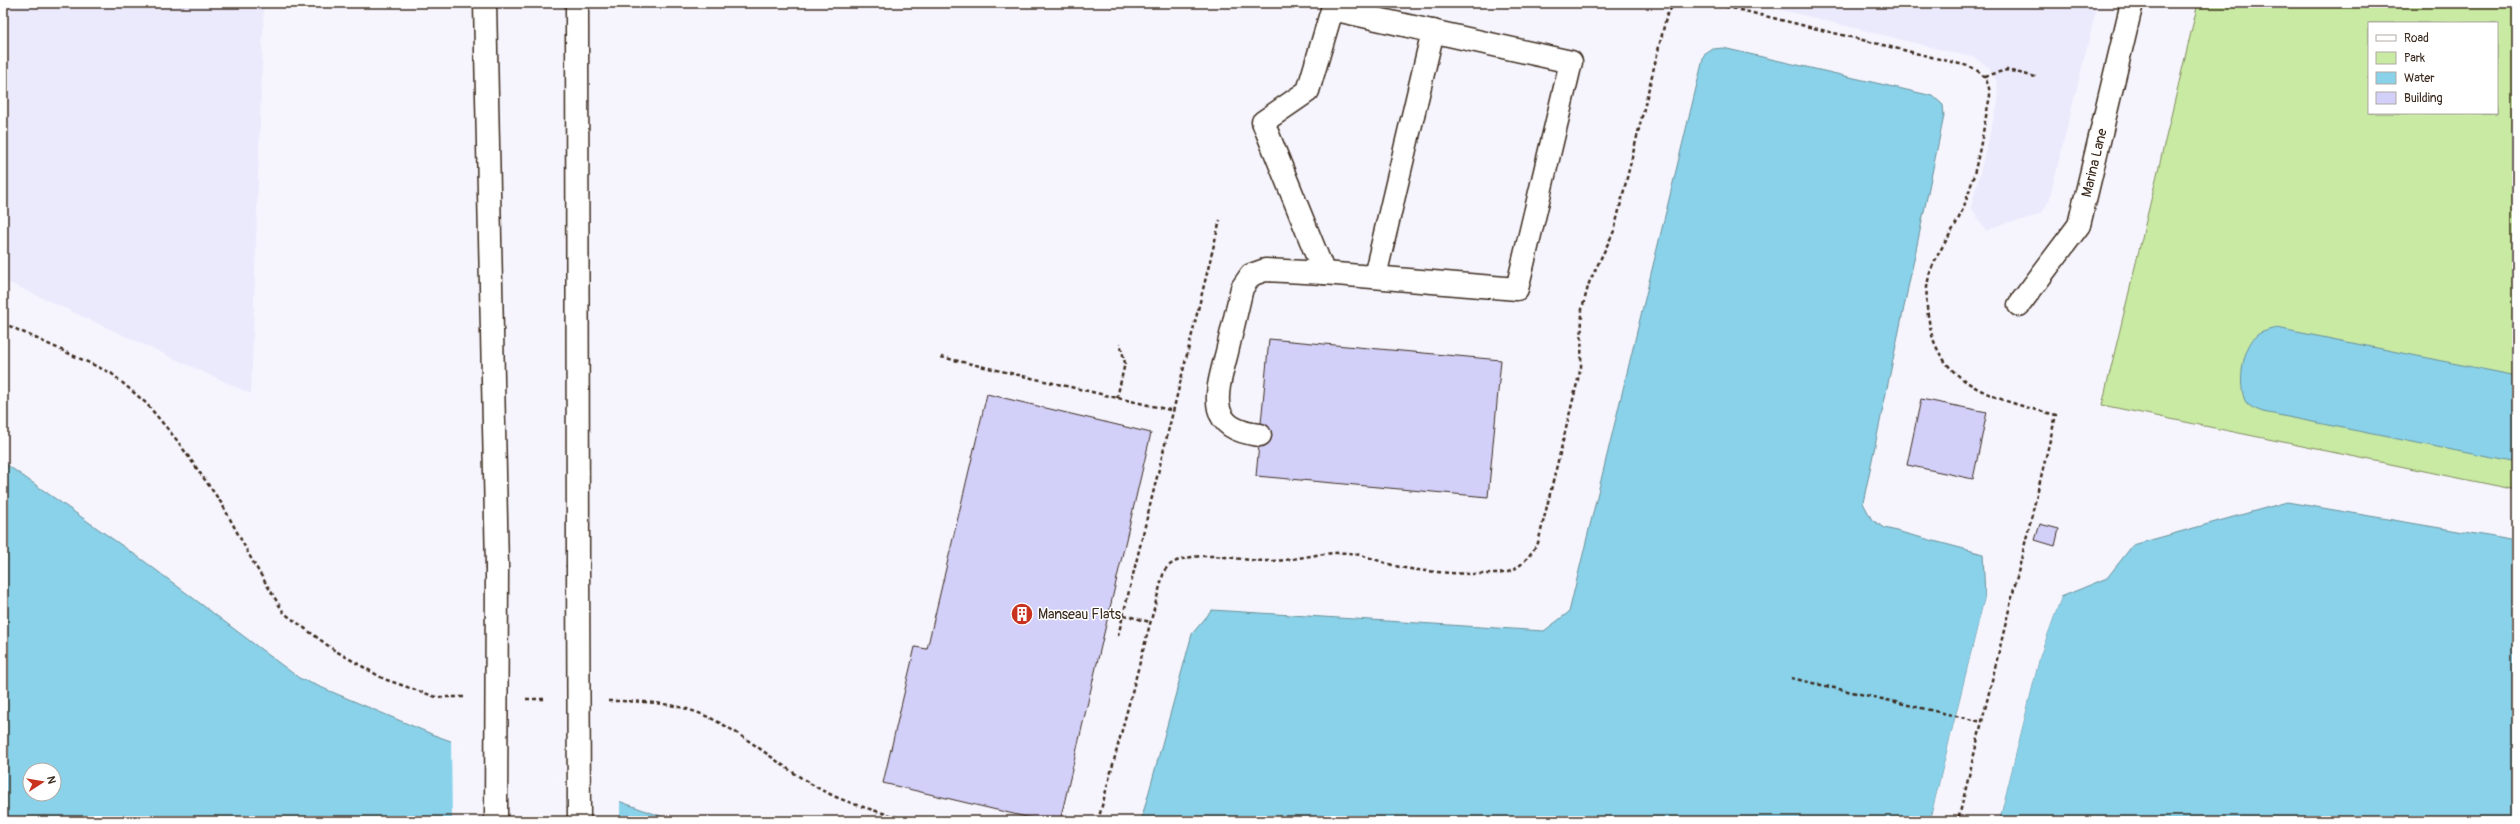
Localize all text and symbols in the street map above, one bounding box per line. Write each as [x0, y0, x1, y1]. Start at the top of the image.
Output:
legend [2368, 22, 2498, 114]
text: Road [2404, 31, 2429, 46]
text: Park [2404, 51, 2425, 66]
text: Water [2404, 71, 2435, 86]
text: Building [2404, 91, 2443, 106]
street label: Marina Lane [2077, 126, 2110, 199]
building icon: Manseau Flats [1009, 601, 1035, 627]
place label: Manseau Flats [1038, 606, 1122, 623]
north arrow [22, 762, 62, 802]
text: N [44, 775, 59, 786]

